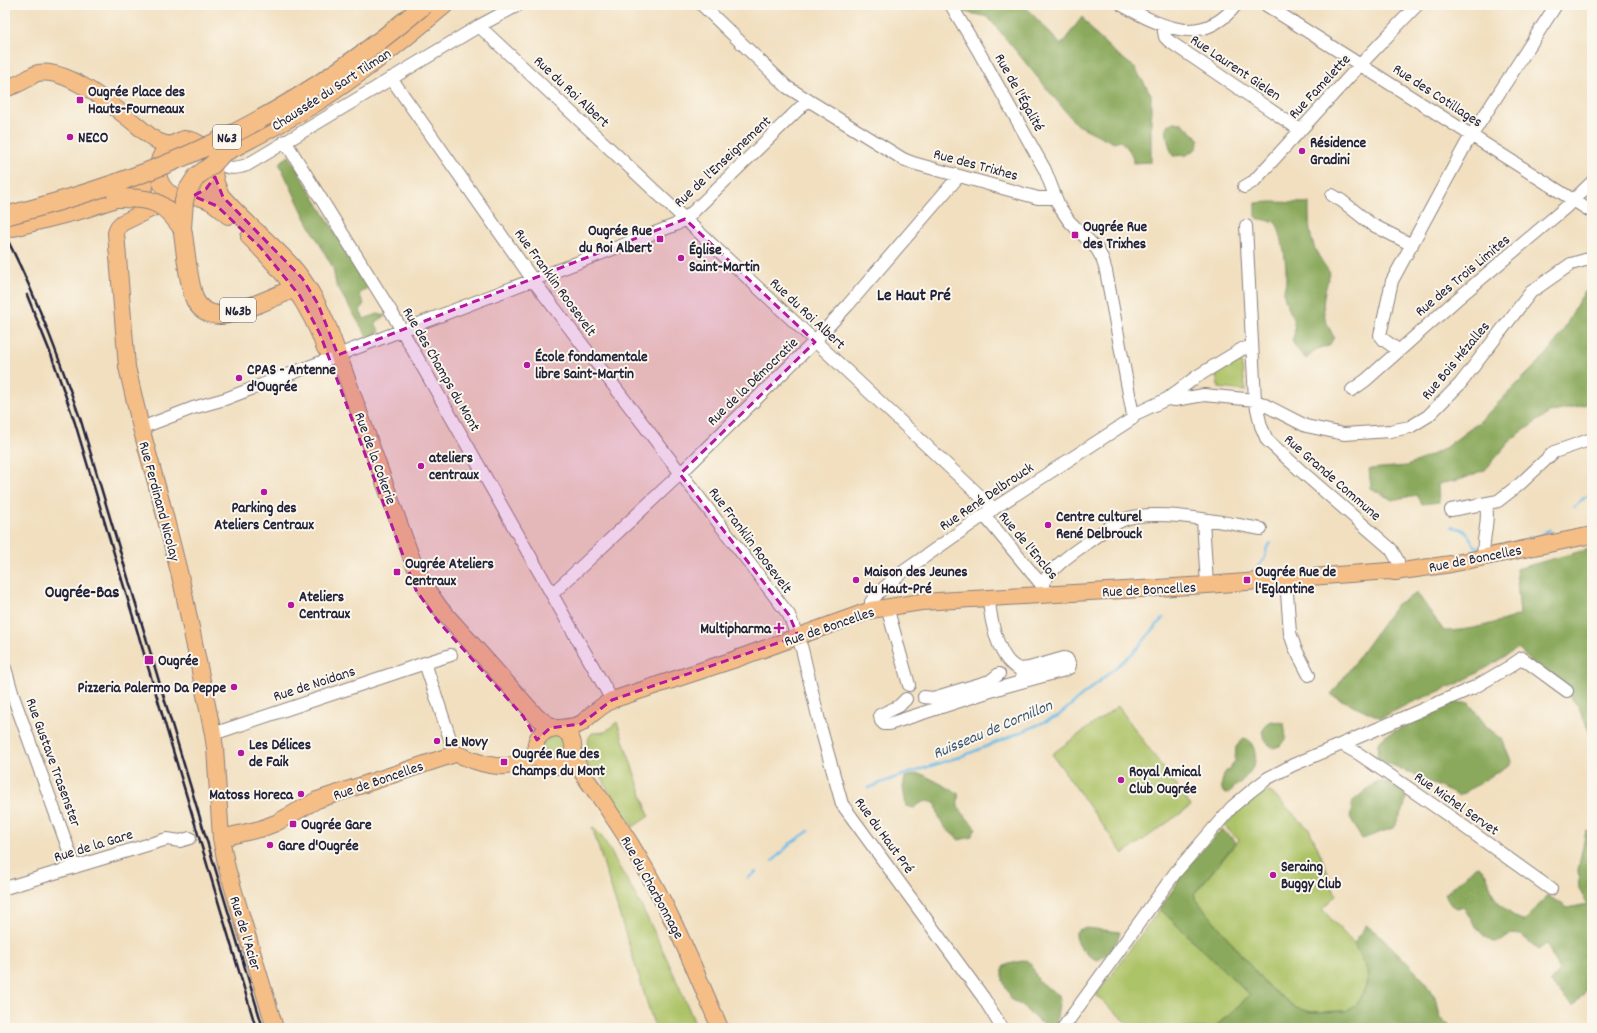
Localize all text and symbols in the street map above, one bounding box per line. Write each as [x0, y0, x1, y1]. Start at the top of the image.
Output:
street label: Rue Laurent Gielen [1185, 30, 1285, 107]
street label: Chaussée du Sart Tilman [268, 44, 396, 138]
street label: Rue Famelette [1284, 49, 1357, 125]
street label: Rue de l'Égalité [988, 50, 1049, 136]
street label: Rue du Roi Albert [528, 51, 614, 134]
street label: Rue des Cotillages [1388, 59, 1486, 134]
place label: Ougrée Place des Hauts-Fourneaux [88, 82, 185, 121]
marker: Ougrée Place des Hauts-Fourneaux [75, 95, 85, 105]
street label: Rue de l'Enseignement [670, 111, 777, 214]
road number: N63 [213, 125, 241, 149]
place label: NECO [78, 128, 109, 150]
marker: NECO [65, 132, 75, 142]
place label: Résidence Gradini [1310, 133, 1366, 172]
street label: Rue des Trixhes [931, 144, 1020, 188]
marker: Résidence Gradini [1297, 146, 1307, 156]
place label: Ougrée Rue des Trixhes [1083, 217, 1147, 256]
place label: Ougrée Rue du Roi Albert [579, 221, 652, 260]
street label: Rue Franklin Roosevelt [508, 225, 601, 342]
marker: Ougrée Rue des Trixhes [1070, 230, 1080, 240]
street label: Rue des Trois Limites [1411, 230, 1516, 323]
marker: Ougrée Rue du Roi Albert [655, 234, 665, 244]
place label: Église Saint-Martin [689, 240, 760, 279]
marker: Église Saint-Martin [676, 253, 686, 263]
street label: Rue du Roi Albert [764, 273, 850, 356]
district label: Le Haut Pré [877, 285, 951, 309]
road number: N63b [220, 298, 256, 322]
street label: Rue des Champs du Mont [396, 304, 485, 437]
street label: Rue Bois Hézalles [1417, 317, 1496, 406]
street label: Rue de la Démocratie [703, 333, 804, 432]
place label: École fondamentale libre Saint-Martin [535, 347, 648, 386]
place label: CPAS - Antenne d'Ougrée [247, 360, 336, 399]
marker: École fondamentale libre Saint-Martin [522, 360, 532, 370]
marker: CPAS - Antenne d'Ougrée [234, 373, 244, 383]
street label: Rue de la Cokerie [347, 410, 401, 508]
street label: Rue Grande Commune [1278, 430, 1385, 527]
street label: Rue Ferdinand Nicolay [131, 439, 185, 565]
place label: ateliers centraux [429, 448, 479, 487]
street label: Rue René Delbrouck [935, 458, 1039, 537]
marker: ateliers centraux [416, 461, 426, 471]
street label: Rue Franklin Roosevelt [702, 483, 797, 599]
marker: Parking des Ateliers Centraux [259, 487, 269, 497]
place label: Parking des Ateliers Centraux [214, 498, 314, 537]
street label: Rue de l'Enclos [992, 507, 1063, 585]
place label: Centre culturel René Delbrouck [1056, 507, 1142, 546]
marker: Centre culturel René Delbrouck [1043, 520, 1053, 530]
street label: Rue de Boncelles [1427, 540, 1524, 580]
place label: Ougrée Ateliers Centraux [405, 554, 494, 593]
place label: Maison des Jeunes du Haut-Pré [864, 562, 968, 601]
place label: Ougrée Rue de l'Eglantine [1255, 562, 1337, 601]
marker: Ougrée Ateliers Centraux [392, 567, 402, 577]
marker: Maison des Jeunes du Haut-Pré [851, 575, 861, 585]
marker: Ougrée Rue de l'Eglantine [1242, 575, 1252, 585]
street label: Rue de Boncelles [1101, 578, 1197, 604]
district label: Ougrée-Bas [45, 582, 119, 606]
place label: Ateliers Centraux [299, 587, 351, 626]
marker: Ateliers Centraux [286, 600, 296, 610]
street label: Rue de Boncelles [781, 602, 878, 654]
place label: Multipharma [700, 619, 772, 641]
marker: Multipharma [774, 623, 784, 633]
place label: Ougrée [158, 651, 199, 673]
marker: Ougrée [143, 654, 155, 666]
street label: Rue de Noidans [271, 661, 358, 709]
place label: Pizzeria Palermo Da Peppe [78, 678, 226, 700]
marker: Pizzeria Palermo Da Peppe [229, 682, 239, 692]
street label: Rue Gustave Trasenster [19, 695, 86, 831]
water label: Ruisseau de Cornillon [930, 695, 1057, 766]
place label: Le Novy [445, 732, 489, 754]
place label: Les Délices de Faik [249, 735, 311, 774]
marker: Le Novy [432, 736, 442, 746]
place label: Ougrée Rue des Champs du Mont [512, 744, 606, 783]
marker: Les Délices de Faik [236, 748, 246, 758]
street label: Rue de Boncelles [330, 756, 427, 808]
marker: Ougrée Rue des Champs du Mont [499, 757, 509, 767]
place label: Royal Amical Club Ougrée [1129, 762, 1201, 801]
street label: Rue Michel Servet [1409, 767, 1503, 842]
marker: Royal Amical Club Ougrée [1116, 775, 1126, 785]
place label: Matoss Horeca [209, 785, 294, 807]
marker: Matoss Horeca [296, 789, 306, 799]
street label: Rue du Haut Pré [848, 793, 919, 879]
place label: Ougrée Gare [301, 815, 372, 837]
marker: Ougrée Gare [288, 819, 298, 829]
street label: Rue de la Gare [51, 824, 136, 869]
street label: Rue du Charbonnage [614, 832, 689, 944]
place label: Gare d'Ougrée [278, 836, 359, 858]
marker: Gare d'Ougrée [265, 840, 275, 850]
place label: Seraing Buggy Club [1281, 857, 1342, 896]
marker: Seraing Buggy Club [1268, 870, 1278, 880]
street label: Rue de l'Acier [222, 894, 266, 974]

